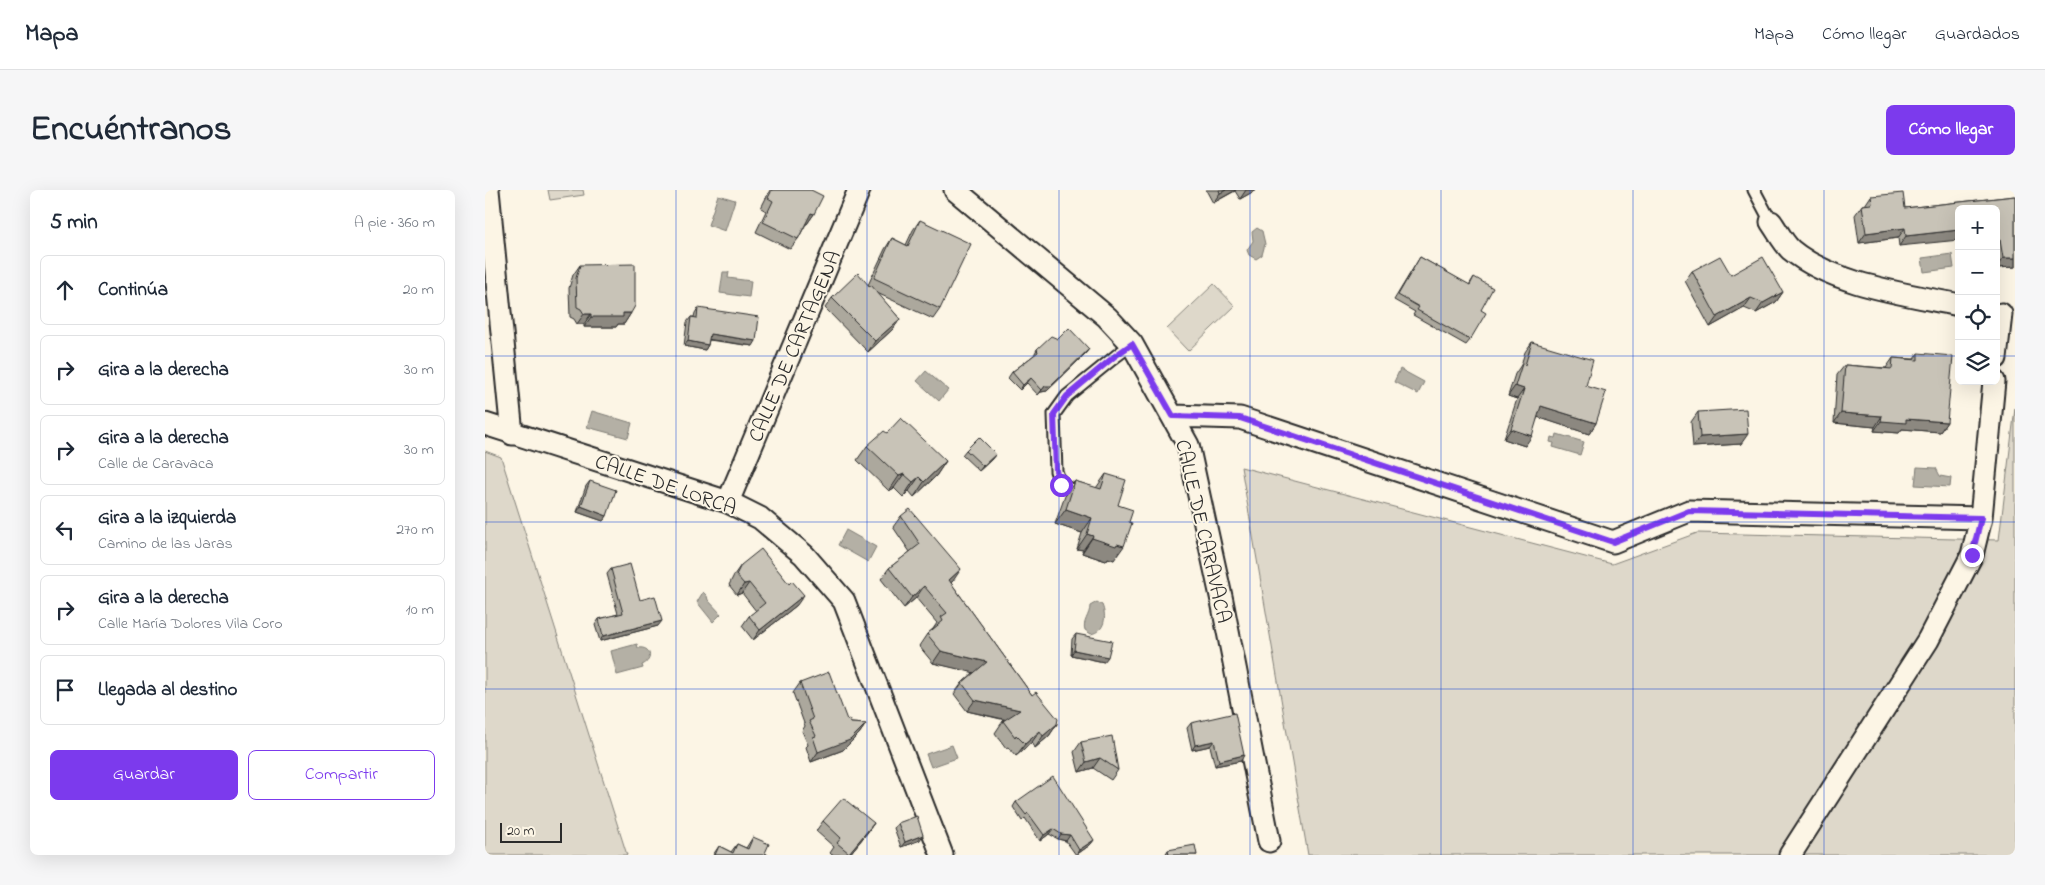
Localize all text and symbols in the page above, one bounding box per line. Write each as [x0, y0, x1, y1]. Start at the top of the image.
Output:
text: Mapa [25, 17, 79, 52]
text: Mapa [1754, 22, 1794, 48]
text: Cómo llegar [1822, 22, 1907, 48]
text: Guardados [1935, 22, 2020, 48]
text: Encuéntranos [30, 105, 232, 156]
button: Cómo llegar [1886, 105, 2015, 155]
map controls [1955, 205, 2000, 385]
button: + [1955, 205, 2000, 250]
text: 5 min [50, 208, 98, 238]
text: A pie · 360 m [354, 211, 435, 235]
street label: CALLE DE CARTAGENA [742, 246, 850, 447]
button: − [1955, 250, 2000, 295]
icon: ahead [51, 276, 79, 304]
text: Continúa [98, 277, 168, 304]
text: 20 m [403, 278, 434, 302]
button: locate [1955, 295, 2000, 340]
button: layers [1955, 340, 2000, 385]
icon: right [51, 356, 79, 384]
text: Gira a la derecha [98, 357, 229, 384]
text: 30 m [404, 358, 434, 382]
text: Gira a la derecha [98, 425, 229, 452]
icon: right [51, 436, 79, 464]
street label: CALLE DE CARAVACA [1166, 437, 1238, 626]
text: 30 m [404, 438, 434, 462]
street label: CALLE DE LORCA [591, 448, 740, 524]
text: Calle de Caravaca [98, 452, 214, 476]
route start [1050, 474, 1073, 497]
text: Gira a la izquierda [98, 505, 236, 532]
icon: left [51, 516, 79, 544]
text: 270 m [396, 518, 434, 542]
text: Camino de las Jaras [98, 532, 233, 556]
route end [1961, 544, 1984, 567]
text: Gira a la derecha [98, 585, 229, 612]
icon: right [51, 596, 79, 624]
text: 10 m [406, 598, 434, 622]
text: Calle María Dolores Vila Coro [98, 612, 283, 636]
icon: arrive [51, 676, 79, 704]
text: Llegada al destino [98, 677, 237, 704]
button: Guardar [50, 750, 238, 800]
button: Compartir [248, 750, 435, 800]
scale bar [500, 820, 563, 843]
text: 20 m [507, 821, 534, 842]

